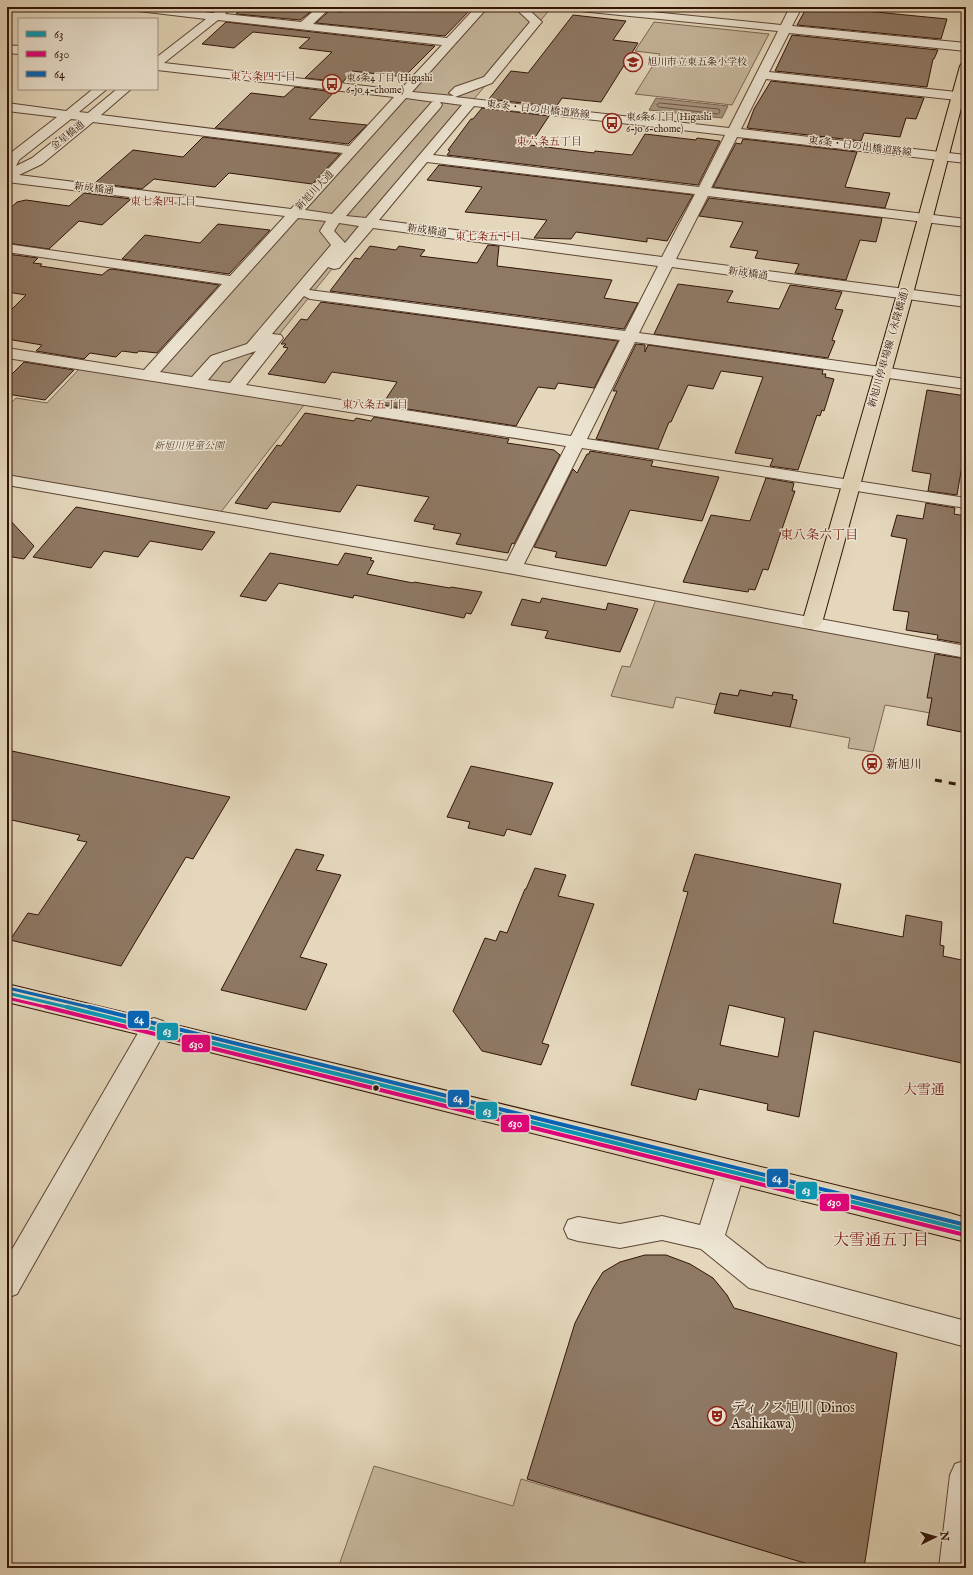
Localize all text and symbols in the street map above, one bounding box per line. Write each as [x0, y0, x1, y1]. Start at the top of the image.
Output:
legend [18, 18, 158, 90]
text: 63 [54, 27, 64, 42]
text: 630 [54, 47, 70, 62]
school or university icon: 旭川市立東五条小学校 [622, 51, 644, 73]
place label: 旭川市立東五条小学校 [647, 56, 747, 69]
text: 64 [54, 67, 65, 82]
district label: 東六条四丁目 [230, 70, 296, 84]
place label: 東6条4丁目 (Higashi 6-jo 4-chome) [346, 72, 433, 97]
bus stop icon: 東6条4丁目 (Higashi 6-jo 4-chome) [321, 73, 343, 95]
street label: 東6条・日の出橋道路線 [485, 98, 591, 122]
place label: 東6条6丁目 (Higashi 6-jo 6-chome) [626, 111, 712, 136]
bus stop icon: 東6条6丁目 (Higashi 6-jo 6-chome) [601, 112, 623, 134]
street label: 金星橋通 [48, 118, 88, 154]
street label: 東6条・日の出橋道路線 [807, 134, 913, 160]
district label: 東六条五丁目 [516, 135, 582, 149]
street label: 新旭川大通 [293, 168, 337, 214]
street label: 新成橋通 [73, 180, 115, 198]
district label: 東七条四丁目 [130, 195, 196, 209]
street label: 新成橋通 [406, 222, 448, 240]
district label: 東七条五丁目 [455, 230, 521, 244]
street label: 新成橋通 [727, 265, 769, 283]
street label: 新旭川停車場線（永隆橋通） [866, 281, 914, 409]
district label: 東八条五丁目 [342, 398, 408, 412]
park label: 新旭川児童公園 [154, 440, 226, 453]
district label: 東八条六丁目 [780, 527, 858, 544]
station icon: 新旭川 [861, 753, 883, 775]
place label: 新旭川 [886, 757, 922, 772]
line badge: 64 [127, 1010, 150, 1029]
text: 64 [134, 1013, 145, 1027]
line badge: 63 [156, 1022, 179, 1041]
text: 63 [163, 1025, 171, 1039]
line badge: 630 [181, 1034, 211, 1053]
text: 630 [189, 1038, 204, 1052]
district label: 大雪通 [903, 1081, 945, 1099]
unlabelled marker [371, 1083, 381, 1093]
line badge: 64 [447, 1089, 470, 1108]
text: 64 [453, 1092, 464, 1106]
line badge: 63 [475, 1101, 498, 1120]
text: 63 [483, 1105, 491, 1119]
line badge: 630 [500, 1114, 530, 1133]
text: 630 [508, 1117, 523, 1131]
line badge: 64 [766, 1168, 789, 1188]
text: 64 [772, 1172, 783, 1186]
line badge: 63 [795, 1181, 818, 1200]
text: 63 [802, 1184, 810, 1198]
line badge: 630 [819, 1193, 850, 1212]
text: 630 [827, 1196, 842, 1210]
district label: 大雪通五丁目 [833, 1231, 929, 1251]
place label: ディノス旭川 (Dinos Asahikawa) [730, 1399, 855, 1433]
theatre icon: ディノス旭川 (Dinos Asahikawa) [706, 1405, 728, 1427]
north arrow [915, 1517, 955, 1557]
text: N [936, 1530, 951, 1542]

